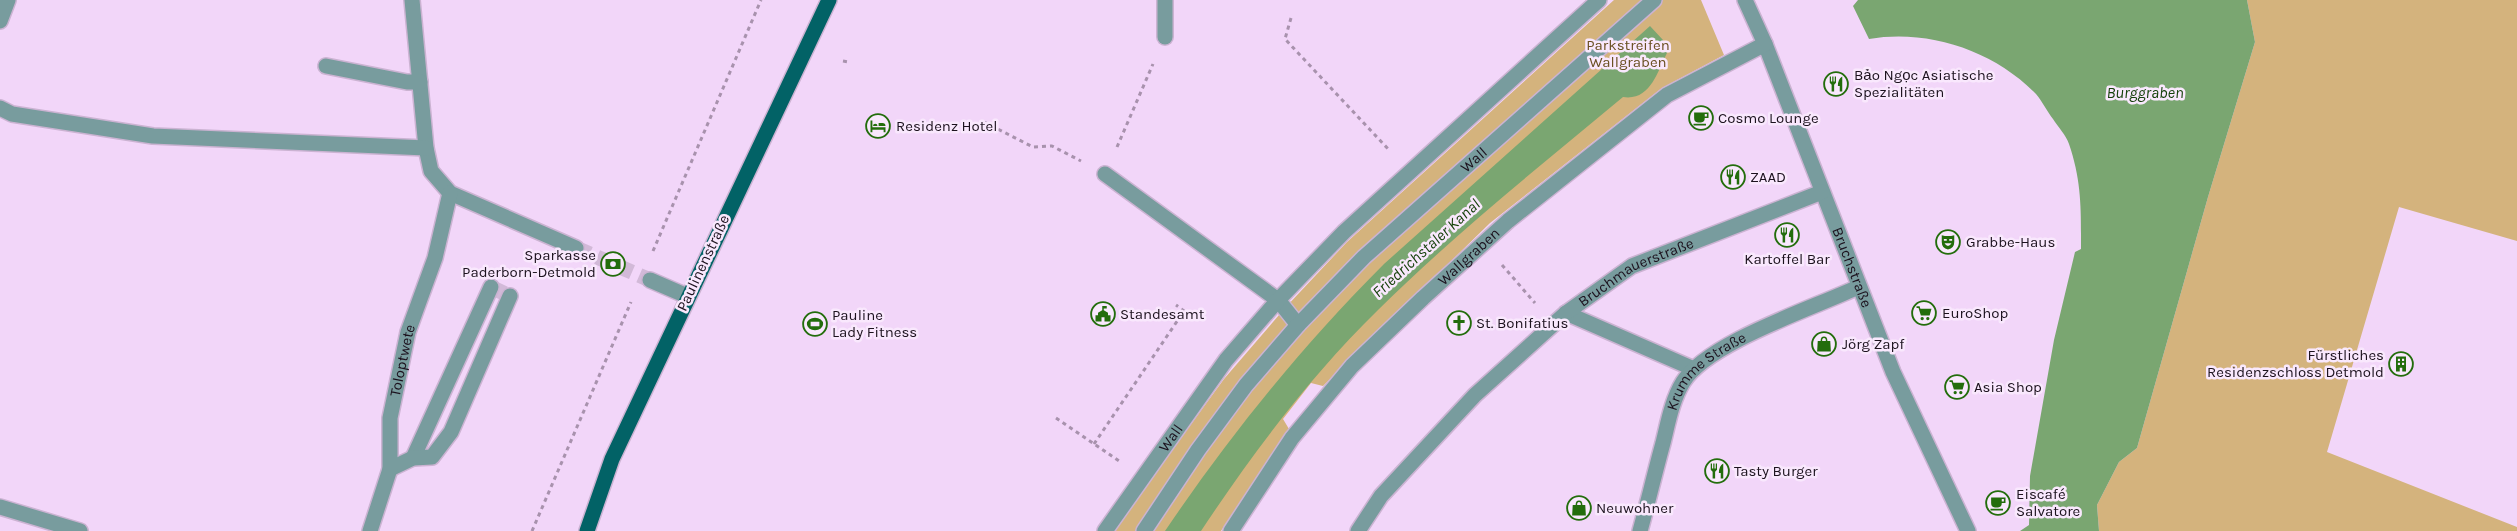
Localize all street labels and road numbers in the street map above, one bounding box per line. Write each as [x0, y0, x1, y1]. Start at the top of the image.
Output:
street label: Wall [1457, 143, 1491, 176]
street label: Paulinenstraße [673, 212, 733, 314]
street label: Wallgraben [1434, 224, 1503, 289]
street label: Bruchstraße [1828, 224, 1876, 310]
street label: Bruchmauerstraße [1575, 234, 1696, 310]
street label: Toloptwete [386, 322, 419, 398]
street label: Krumme Straße [1663, 328, 1749, 413]
street label: Wall [1155, 421, 1187, 455]

